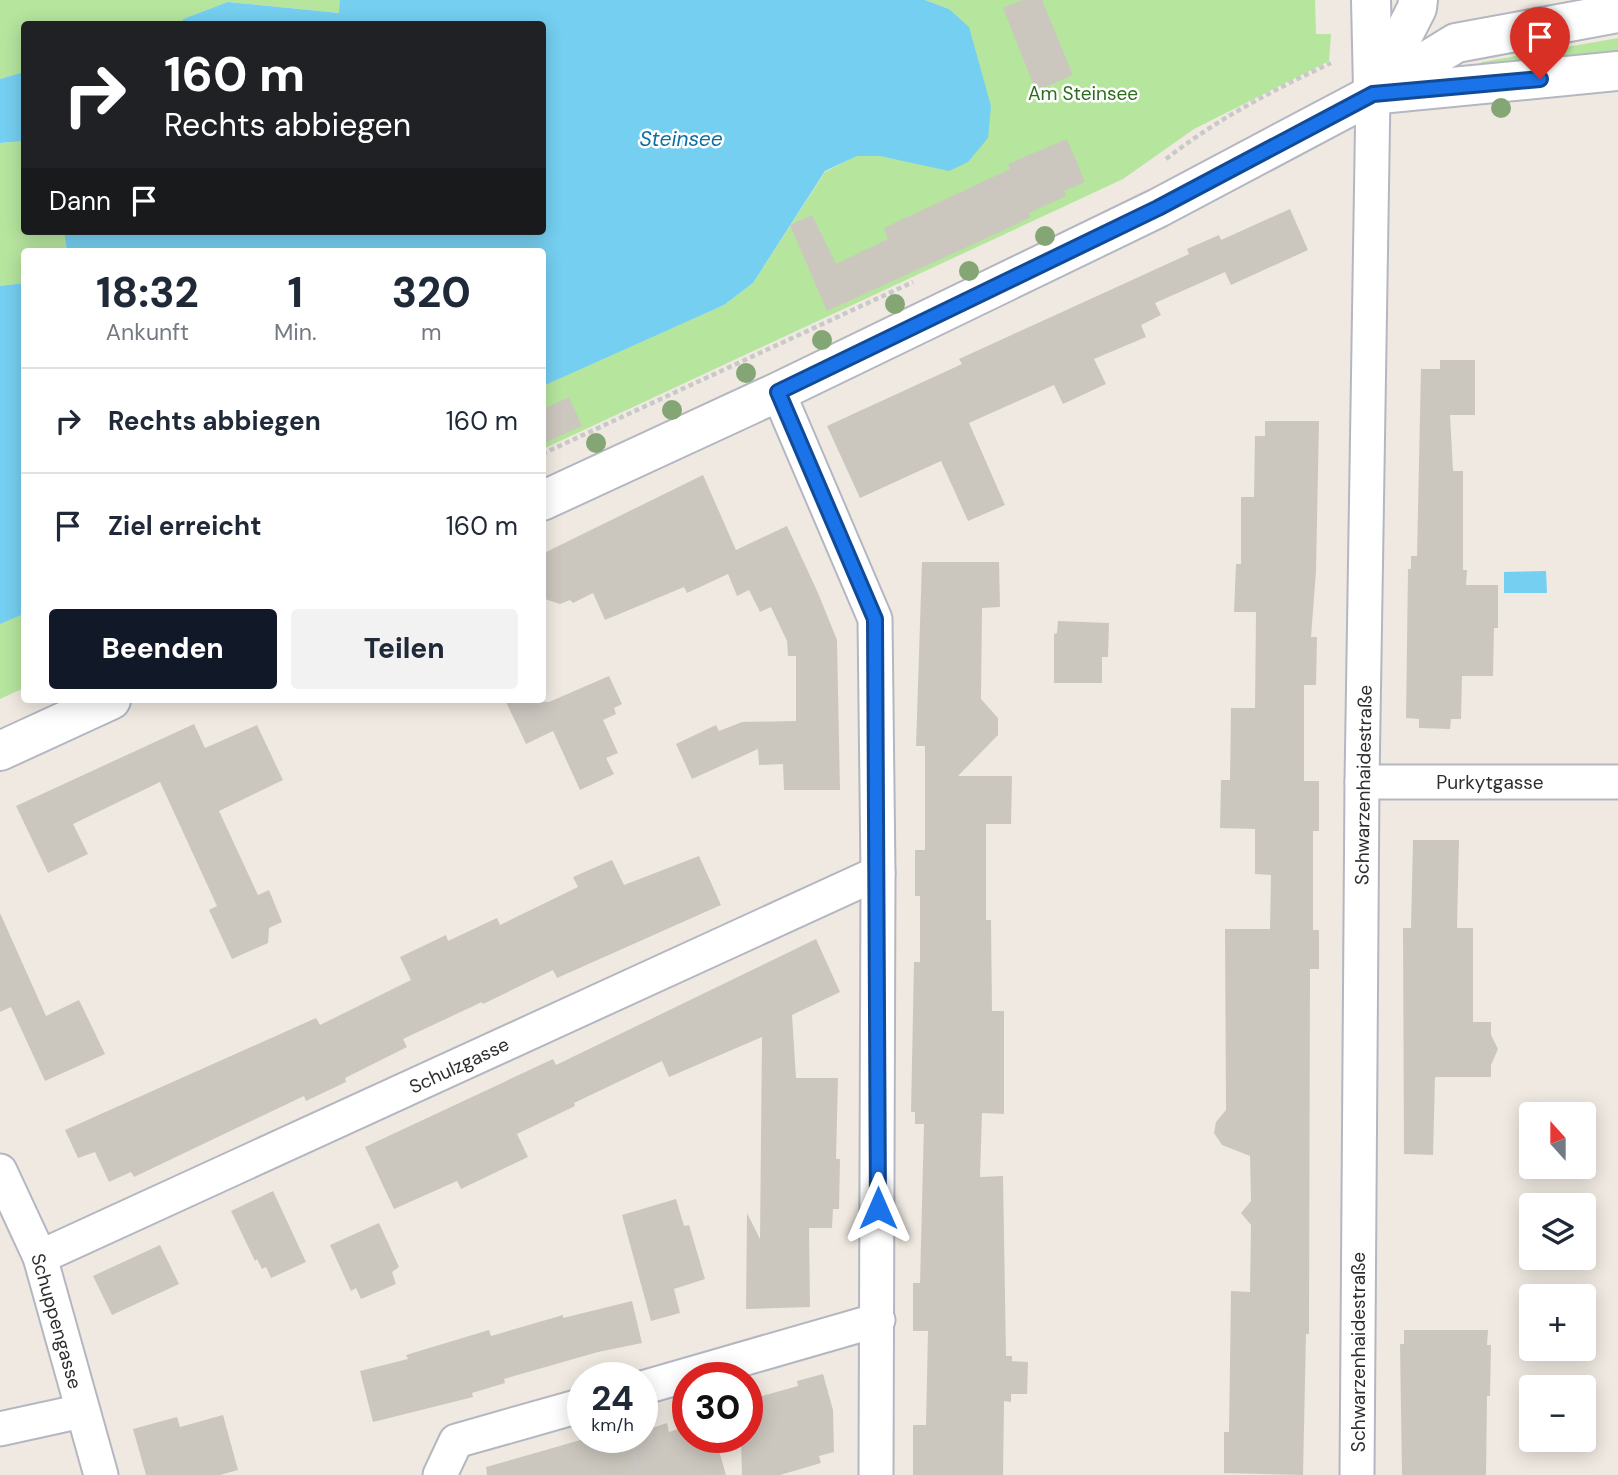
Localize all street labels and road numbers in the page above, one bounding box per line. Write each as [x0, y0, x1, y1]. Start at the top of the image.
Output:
street label: Schwarzenhaidestraße [1349, 685, 1378, 885]
street label: Purkytgasse [1436, 770, 1544, 795]
street label: Schulzgasse [405, 1031, 513, 1099]
street label: Schuppengasse [25, 1250, 88, 1392]
street label: Schwarzenhaidestraße [1346, 1252, 1371, 1452]

